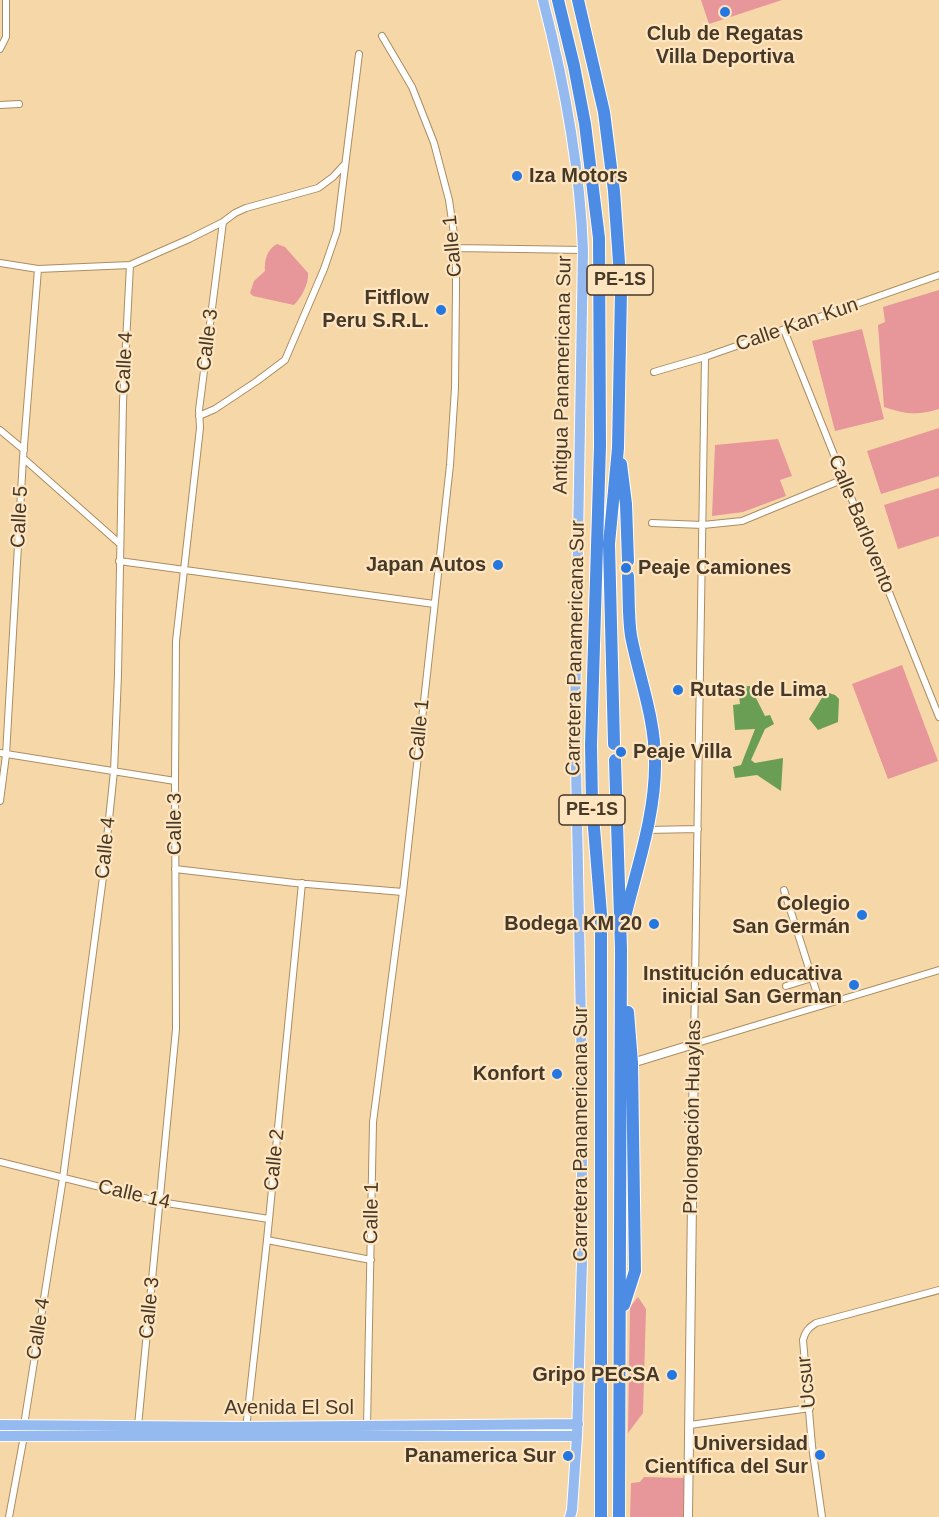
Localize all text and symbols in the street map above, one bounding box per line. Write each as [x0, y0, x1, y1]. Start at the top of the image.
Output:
marker: Club de Regatas Villa Deportiva [718, 5, 732, 19]
place label: Club de Regatas Villa Deportiva [647, 22, 803, 69]
place label: Iza Motors [529, 164, 628, 188]
marker: Iza Motors [510, 169, 524, 183]
street label: Calle 1 [438, 214, 468, 278]
street label: Antigua Panamericana Sur [549, 255, 577, 495]
road number: PE-1S [587, 265, 653, 295]
place label: Fitflow Peru S.R.L. [322, 286, 429, 333]
street label: Calle Kan Kun [733, 293, 861, 357]
marker: Fitflow Peru S.R.L. [434, 303, 448, 317]
street label: Calle 3 [192, 308, 224, 372]
street label: Calle 4 [111, 331, 139, 395]
street label: Calle Barlovento [822, 451, 900, 597]
street label: Calle 5 [6, 485, 34, 549]
street label: Carretera Panamericana Sur [562, 520, 590, 776]
place label: Japan Autos [366, 553, 486, 577]
place label: Peaje Camiones [638, 556, 791, 580]
marker: Japan Autos [491, 558, 505, 572]
marker: Peaje Camiones [619, 561, 633, 575]
place label: Rutas de Lima [690, 678, 827, 702]
marker: Rutas de Lima [671, 683, 685, 697]
street label: Calle 1 [405, 698, 435, 762]
place label: Peaje Villa [633, 740, 732, 764]
marker: Peaje Villa [614, 745, 628, 759]
street label: Calle 3 [163, 793, 187, 855]
road number: PE-1S [559, 795, 625, 825]
street label: Calle 4 [91, 816, 121, 880]
place label: Colegio San Germán [732, 892, 850, 939]
marker: Colegio San Germán [855, 908, 869, 922]
place label: Bodega KM 20 [504, 912, 642, 936]
marker: Bodega KM 20 [647, 917, 661, 931]
place label: Institución educativa inicial San German [643, 962, 842, 1009]
marker: Institución educativa inicial San German [847, 978, 861, 992]
street label: Carretera Panamericana Sur [569, 1006, 593, 1262]
street label: Prolongación Huaylas [679, 1020, 707, 1214]
place label: Konfort [473, 1062, 545, 1086]
marker: Konfort [550, 1067, 564, 1081]
street label: Calle 2 [260, 1128, 290, 1192]
street label: Calle 14 [96, 1175, 172, 1215]
street label: Calle 1 [359, 1182, 385, 1244]
street label: Calle 3 [135, 1276, 165, 1340]
street label: Calle 4 [22, 1296, 56, 1362]
street label: Ucsur [792, 1355, 822, 1409]
place label: Gripo PECSA [532, 1363, 660, 1387]
marker: Gripo PECSA [665, 1368, 679, 1382]
street label: Avenida El Sol [224, 1396, 354, 1420]
place label: Universidad Científica del Sur [645, 1432, 808, 1479]
place label: Panamerica Sur [405, 1444, 556, 1468]
marker: Universidad Científica del Sur [813, 1448, 827, 1462]
marker: Panamerica Sur [561, 1449, 575, 1463]

